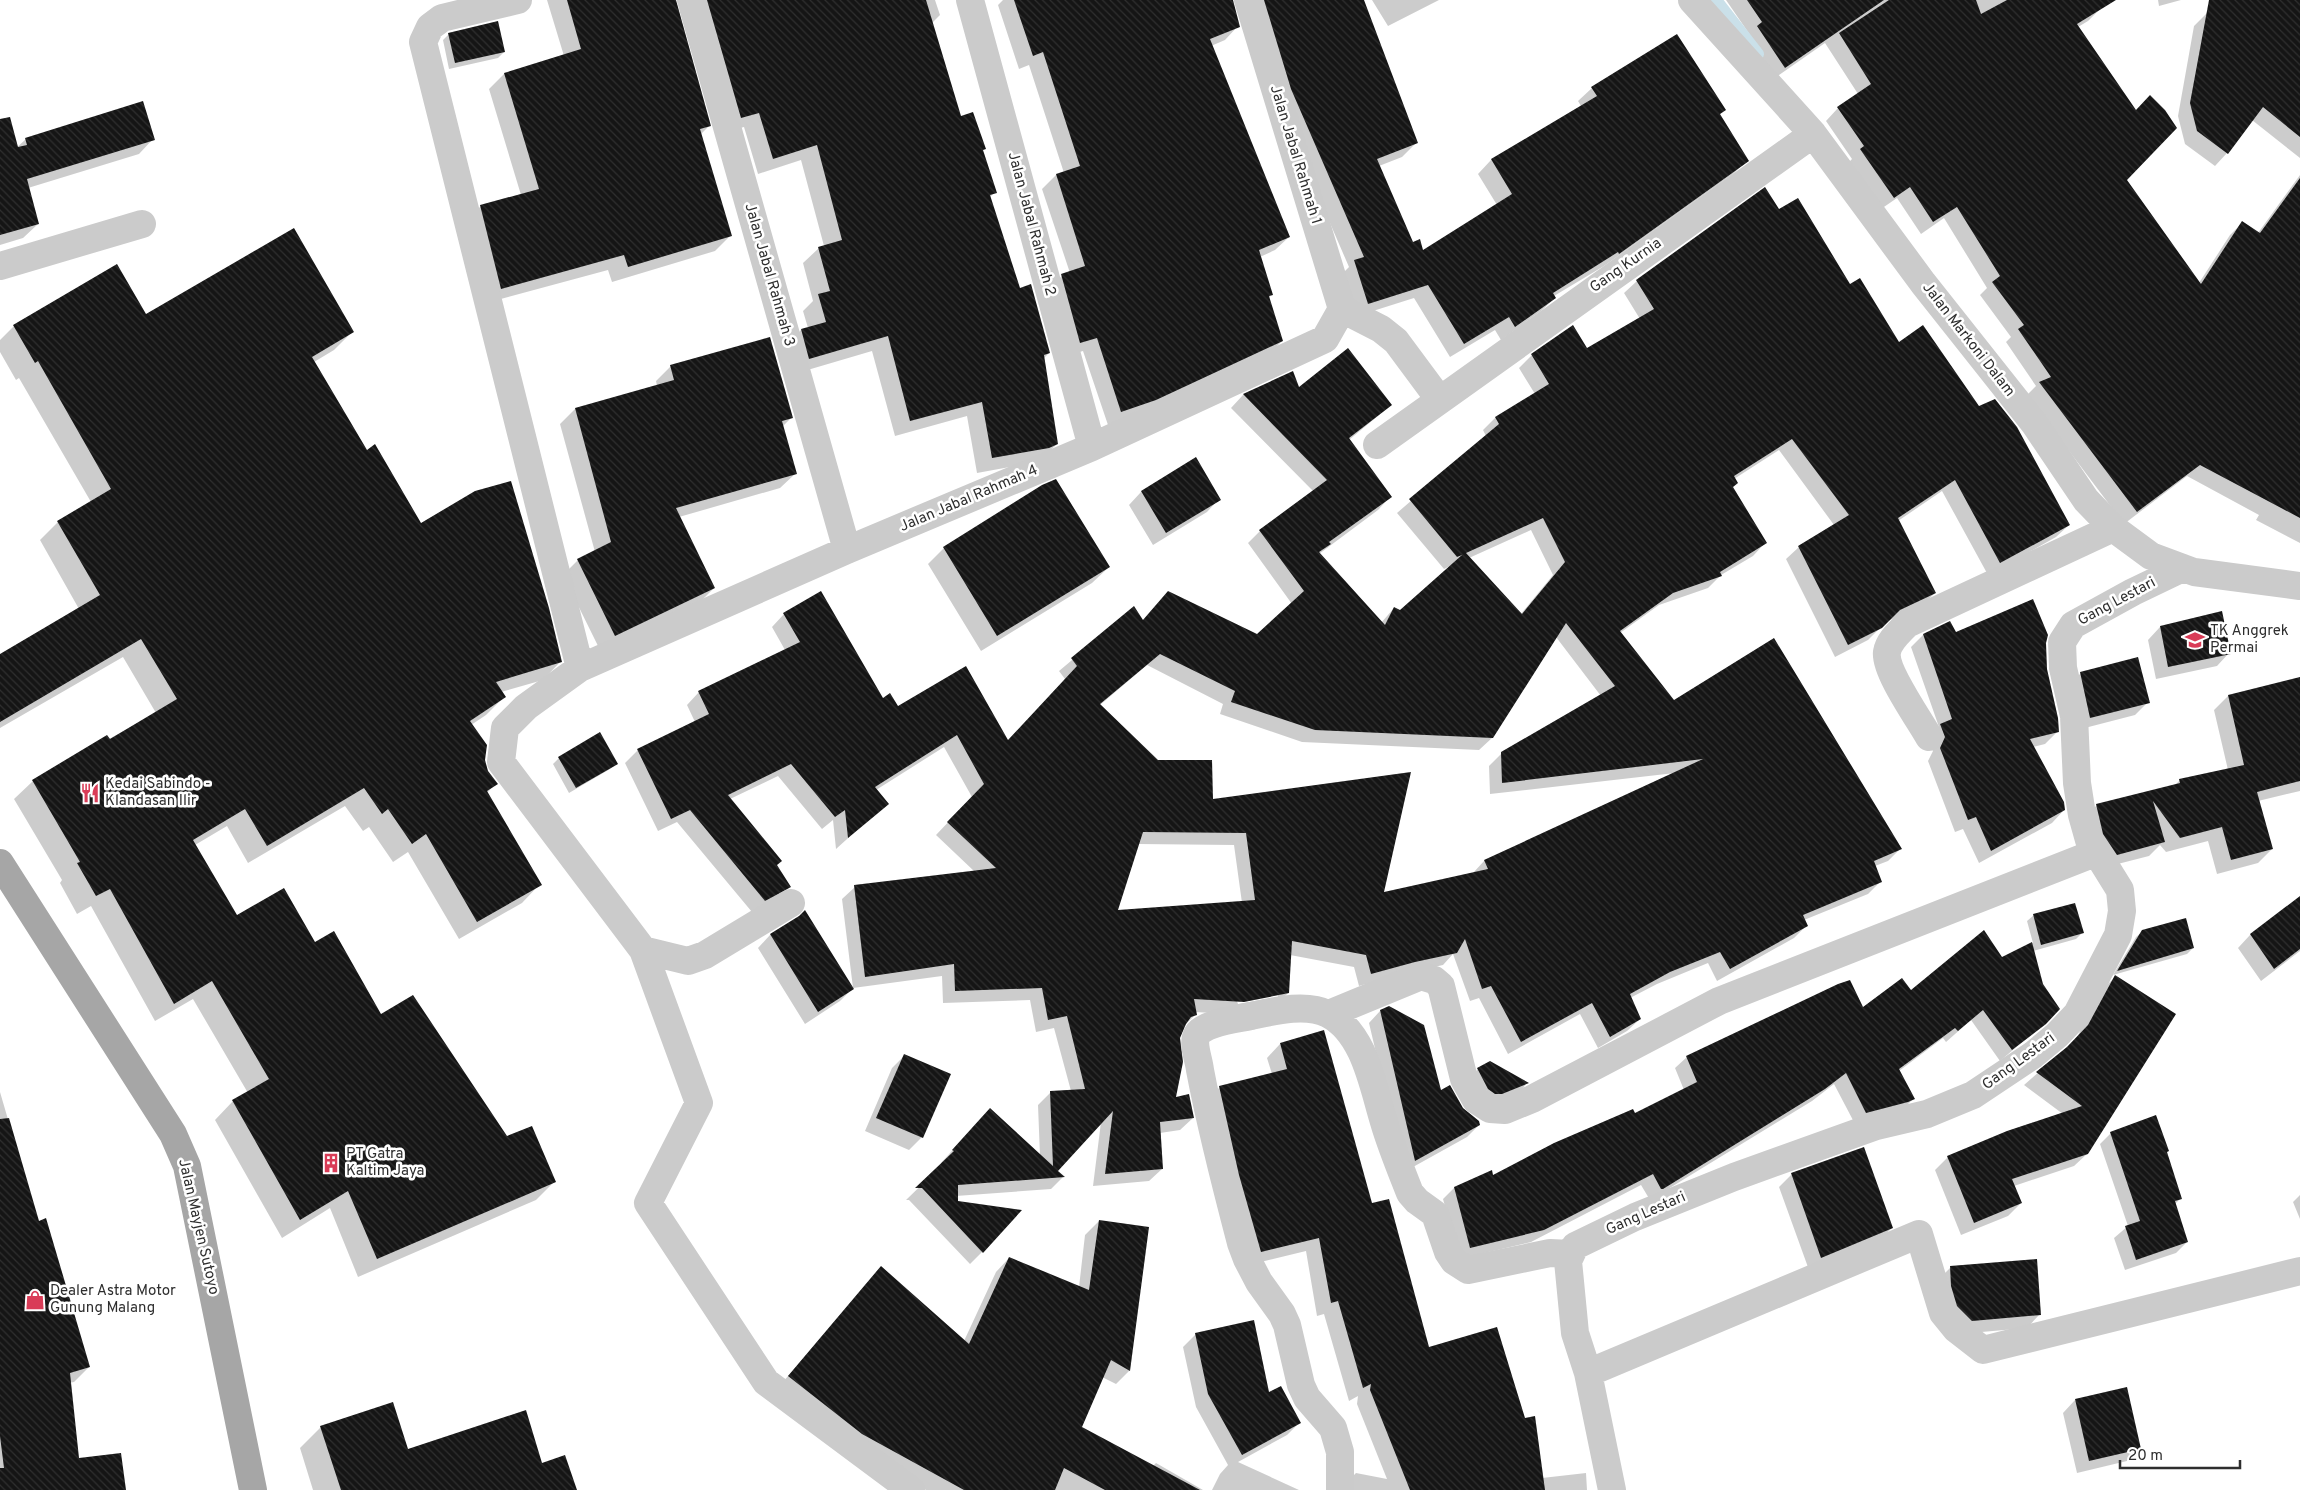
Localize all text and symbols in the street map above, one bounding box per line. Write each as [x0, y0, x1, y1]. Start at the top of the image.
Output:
street label: Jalan Jabal Rahmah 1 [1265, 83, 1325, 227]
street label: Jalan Jabal Rahmah 2 [1003, 150, 1059, 298]
street label: Jalan Jabal Rahmah 3 [739, 201, 799, 349]
street label: Gang Kurnia [1586, 234, 1666, 298]
street label: Jalan Markoni Dalam [1918, 279, 2018, 401]
street label: Jalan Jabal Rahmah 4 [897, 461, 1041, 537]
street label: Gang Lestari [2075, 574, 2159, 630]
place label: TK Anggrek Permai [2210, 622, 2289, 658]
school or university icon: TK Anggrek Permai [2184, 629, 2206, 651]
place label: Kedai Sabindo - Klandasan Ilir [105, 775, 211, 811]
restaurant icon: Kedai Sabindo - Klandasan Ilir [79, 782, 101, 804]
street label: Gang Lestari [1979, 1029, 2059, 1095]
place label: PT Gatra Kaltim Jaya [346, 1145, 424, 1181]
building icon: PT Gatra Kaltim Jaya [320, 1152, 342, 1174]
street label: Jalan Mayjen Sutoyo [173, 1157, 223, 1297]
street label: Gang Lestari [1603, 1188, 1689, 1240]
place label: Dealer Astra Motor Gunung Malang [50, 1282, 176, 1318]
shop icon: Dealer Astra Motor Gunung Malang [24, 1289, 46, 1311]
scale bar [2120, 1438, 2240, 1470]
text: 20 m [2128, 1447, 2163, 1466]

